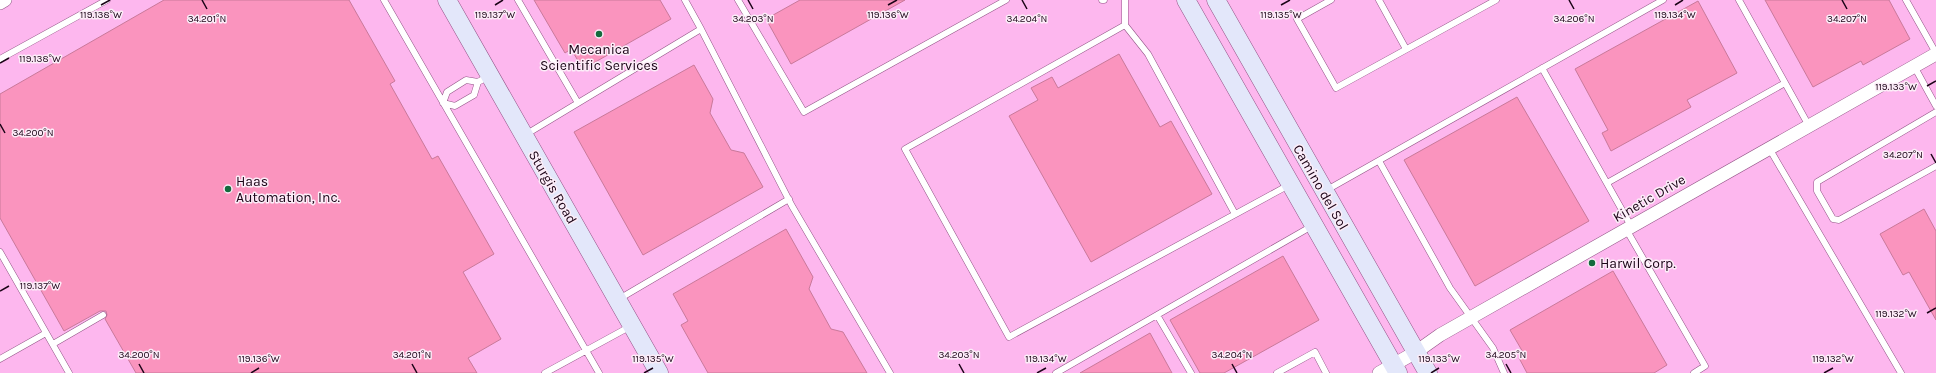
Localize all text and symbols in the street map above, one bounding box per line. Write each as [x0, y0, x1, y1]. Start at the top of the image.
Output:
text: 119.138°W [80, 9, 122, 21]
text: 119.137°W [475, 9, 515, 21]
text: 119.136°W [867, 9, 909, 21]
text: 119.135°W [1260, 9, 1302, 21]
text: 119.134°W [1654, 9, 1696, 21]
text: 34.201°N [188, 13, 226, 25]
text: 34.203°N [732, 13, 774, 25]
text: 34.204°N [1007, 13, 1047, 25]
text: 34.206°N [1554, 13, 1594, 25]
text: 34.207°N [1827, 13, 1867, 25]
marker: Mecanica Scientific Services [594, 29, 604, 39]
place label: Mecanica Scientific Services [540, 41, 658, 74]
text: 119.138°W [19, 53, 61, 65]
text: 119.133°W [1875, 81, 1917, 93]
text: 34.200°N [12, 127, 54, 139]
street label: Camino del Sol [1289, 142, 1352, 233]
street label: Sturgis Road [525, 147, 580, 227]
text: 34.207°N [1883, 149, 1923, 161]
street label: Kinetic Drive [1610, 171, 1689, 226]
place label: Haas Automation, Inc. [236, 173, 341, 206]
marker: Haas Automation, Inc. [223, 184, 233, 194]
place label: Harwil Corp. [1600, 255, 1676, 272]
marker: Harwil Corp. [1587, 258, 1597, 268]
text: 119.137°W [20, 280, 60, 292]
text: 119.132°W [1875, 308, 1917, 320]
text: 34.200°N [118, 349, 160, 361]
text: 34.201°N [393, 349, 431, 361]
text: 34.203°N [938, 349, 980, 361]
text: 34.204°N [1212, 349, 1252, 361]
text: 34.205°N [1486, 349, 1526, 361]
text: 119.136°W [238, 353, 280, 365]
text: 119.135°W [632, 353, 674, 365]
text: 119.134°W [1025, 353, 1067, 365]
text: 119.133°W [1418, 353, 1460, 365]
text: 119.132°W [1812, 353, 1854, 365]

